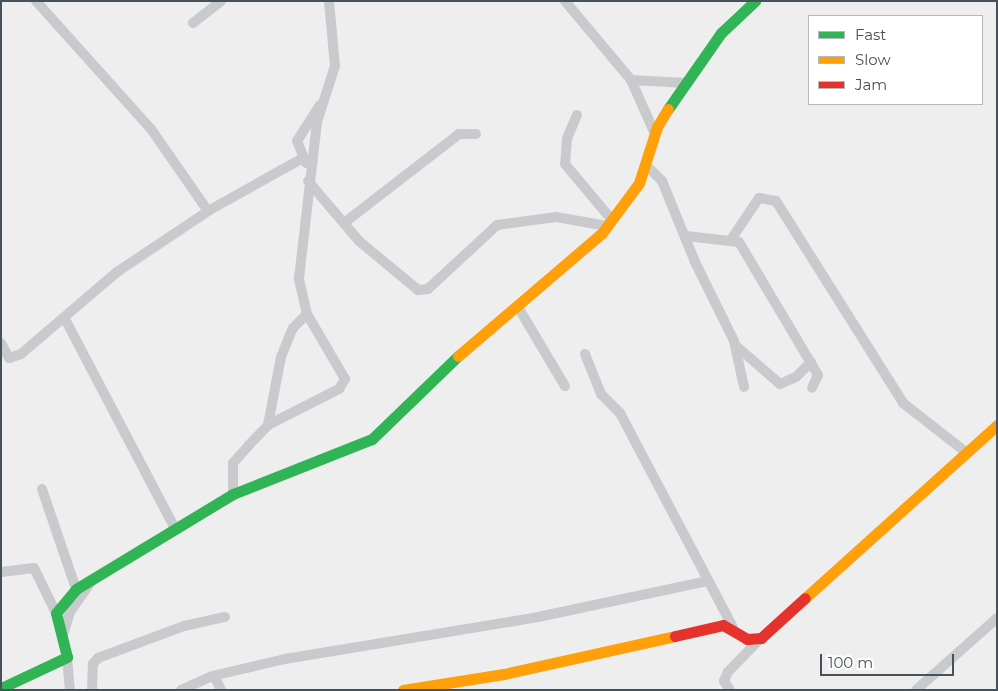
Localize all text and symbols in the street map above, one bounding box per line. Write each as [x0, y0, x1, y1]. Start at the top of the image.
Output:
legend [808, 15, 983, 105]
text: Fast [855, 25, 886, 44]
text: Slow [855, 50, 891, 69]
text: Jam [855, 75, 887, 94]
scale bar [823, 644, 957, 676]
text: 100 m [828, 653, 873, 672]

